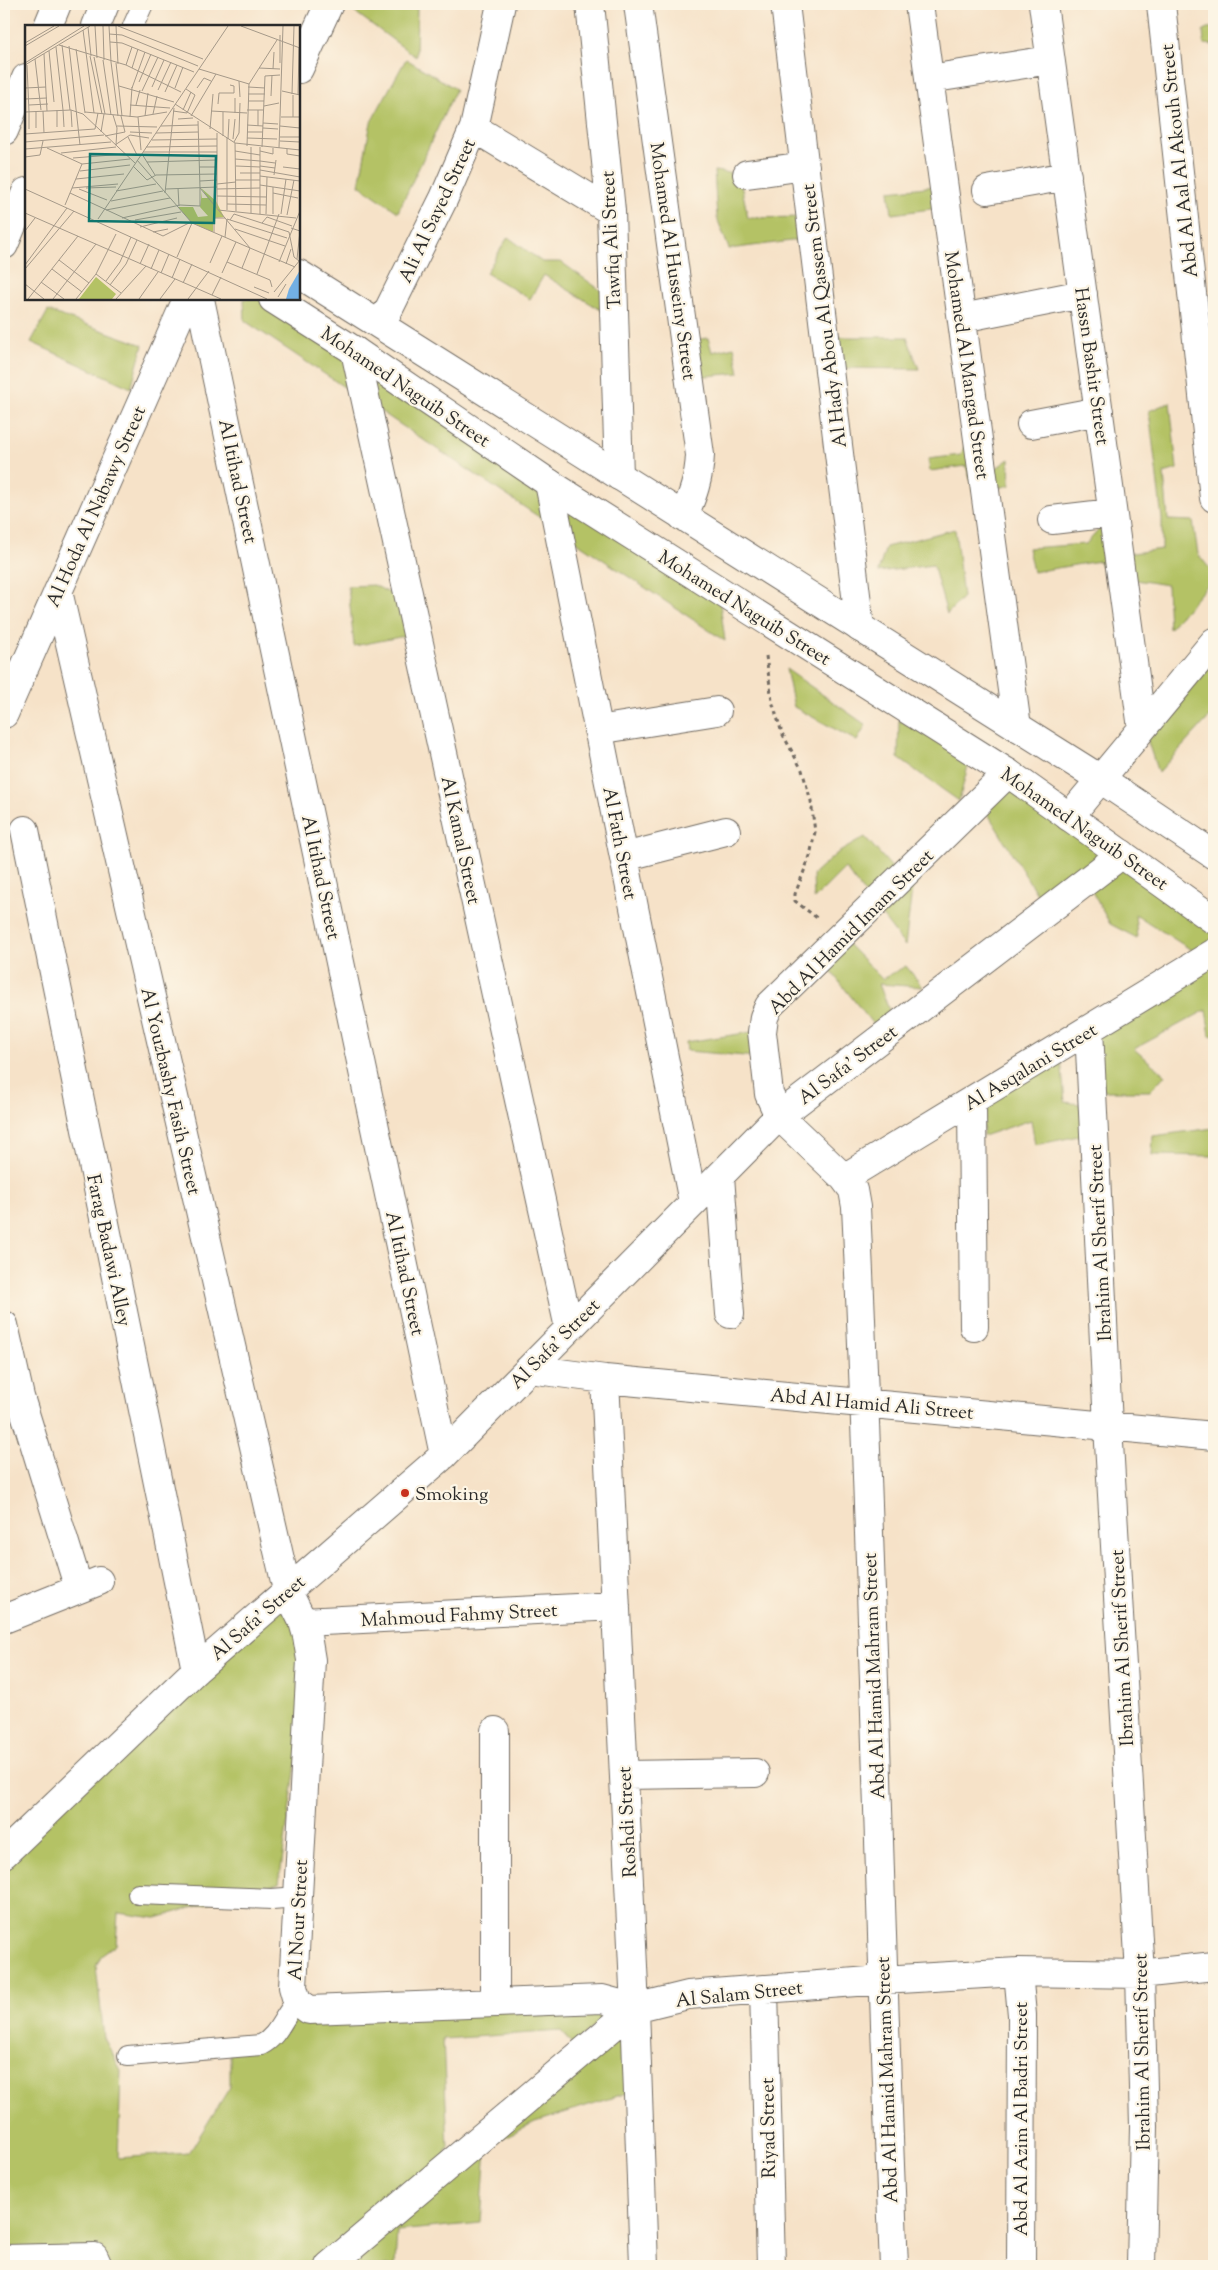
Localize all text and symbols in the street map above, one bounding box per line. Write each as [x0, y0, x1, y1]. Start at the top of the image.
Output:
inset map [25, 25, 300, 300]
street label: Abd Al Aal Al Akouh Street [1155, 42, 1206, 279]
street label: Ali Al Sayed Street [393, 134, 484, 288]
street label: Mohamed Al Husseiny Street [641, 141, 702, 382]
street label: Tawfiq Ali Street [595, 169, 630, 310]
street label: Al Hady Abou Al Qassem Street [796, 182, 855, 449]
street label: Mohamed Al Mangad Street [936, 249, 995, 482]
street label: Hassn Bashir Street [1066, 286, 1115, 447]
street label: Mohamed Naguib Street [315, 321, 495, 455]
street label: Al Hoda Al Nabawy Street [41, 402, 154, 612]
street label: Al Itihad Street [210, 417, 263, 547]
street label: Mohamed Naguib Street [652, 545, 836, 674]
street label: Mohamed Naguib Street [994, 762, 1173, 898]
street label: Al Kamal Street [433, 774, 486, 907]
street label: Al Fath Street [594, 785, 643, 903]
street label: Al Itihad Street [293, 813, 346, 943]
street label: Abd Al Hamid Imam Street [763, 844, 941, 1022]
street label: Al Youzbashy Fasih Street [133, 985, 207, 1198]
street label: Al Asqalani Street [960, 1017, 1103, 1119]
street label: Al Safa' Street [793, 1019, 904, 1112]
street label: Ibrahim Al Sherif Street [1083, 1143, 1120, 1342]
street label: Farag Badawi Alley [78, 1172, 137, 1330]
street label: Al Itihad Street [377, 1209, 430, 1339]
street label: Al Safa' Street [504, 1293, 607, 1396]
street label: Abd Al Hamid Ali Street [769, 1383, 975, 1428]
place label: Smoking [415, 1482, 488, 1509]
marker: Smoking [399, 1487, 411, 1499]
street label: Ibrahim Al Sherif Street [1105, 1548, 1142, 1747]
street label: Abd Al Hamid Mahram Street [858, 1552, 893, 1800]
street label: Al Safa' Street [205, 1570, 312, 1668]
street label: Mahmoud Fahmy Street [360, 1598, 559, 1635]
street label: Roshdi Street [612, 1765, 645, 1878]
street label: Al Nour Street [283, 1858, 316, 1981]
street label: Ibrahim Al Sherif Street [1128, 1953, 1159, 2151]
street label: Abd Al Hamid Mahram Street [871, 1956, 906, 2204]
street label: Al Salam Street [674, 1975, 805, 2016]
street label: Abd Al Azim Al Badri Street [1009, 2001, 1036, 2236]
street label: Riyad Street [755, 2077, 784, 2179]

